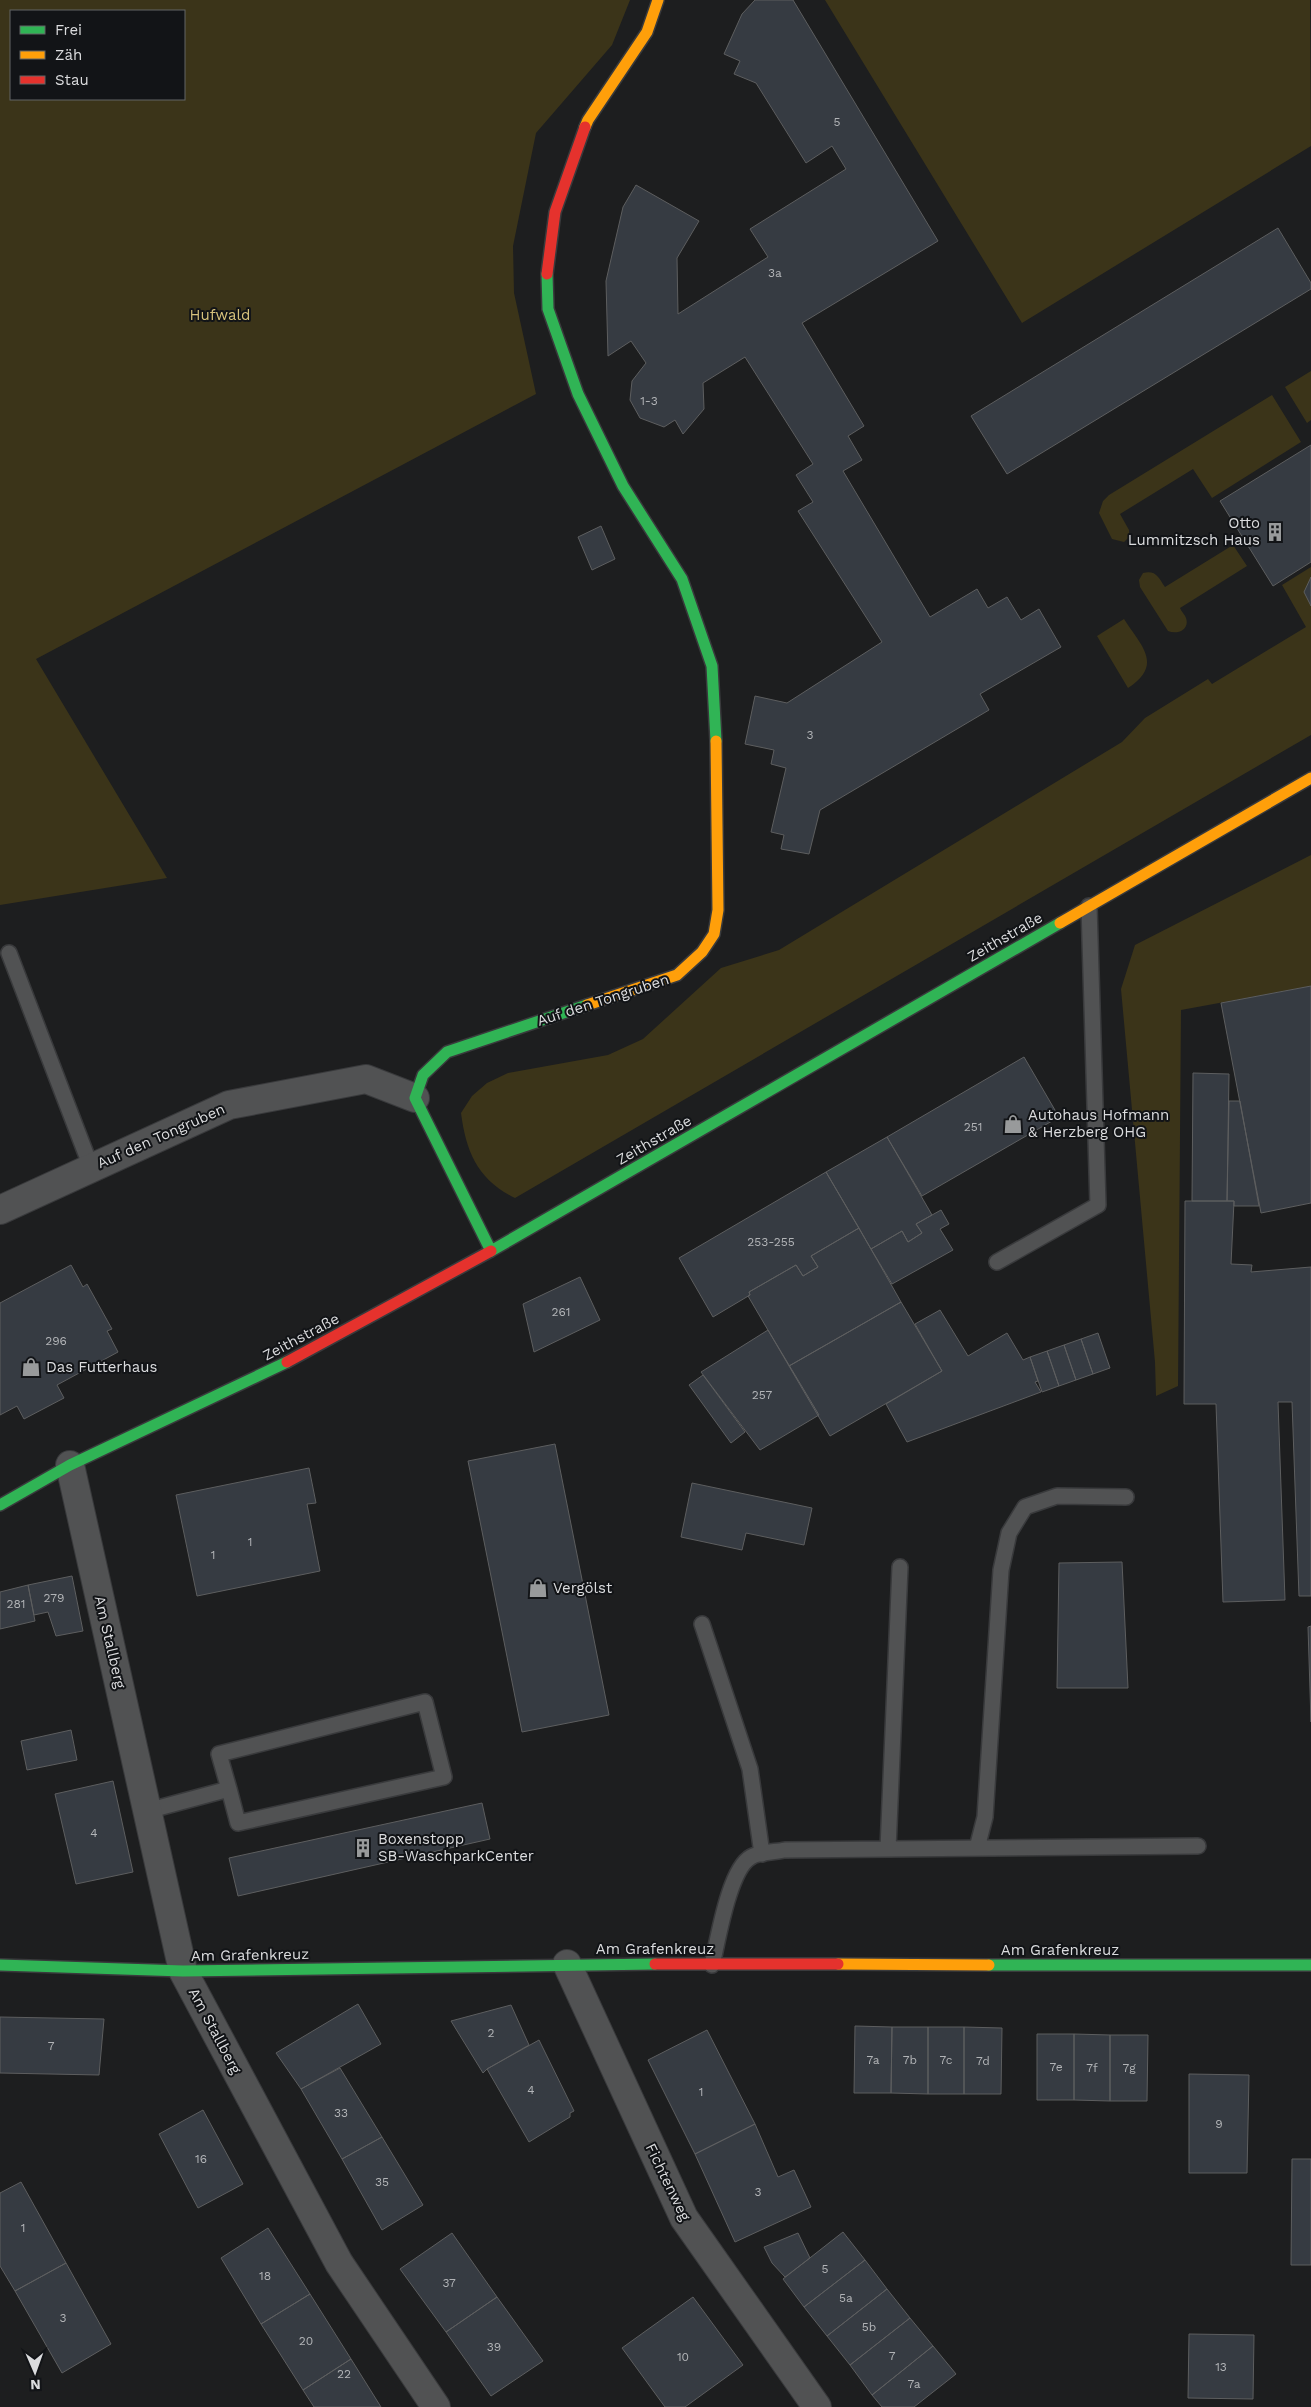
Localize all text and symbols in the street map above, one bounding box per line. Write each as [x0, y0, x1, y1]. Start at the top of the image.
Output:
legend [10, 10, 185, 100]
text: Frei [55, 21, 82, 39]
text: Zäh [55, 46, 82, 64]
text: Stau [55, 71, 89, 89]
house number: 5 [834, 115, 841, 129]
house number: 3a [768, 266, 782, 280]
park label: Hufwald [190, 306, 250, 324]
house number: 1-3 [640, 394, 658, 408]
place label: Otto Lummitzsch Haus [1128, 514, 1260, 549]
building icon: Otto Lummitzsch Haus [1264, 521, 1286, 543]
house number: 3 [807, 728, 814, 742]
street label: Zeithstraße [964, 908, 1046, 966]
street label: Auf den Tongruben [535, 970, 671, 1030]
street label: Auf den Tongruben [94, 1100, 228, 1172]
place label: Autohaus Hofmann & Herzberg OHG [1028, 1106, 1169, 1141]
street label: Zeithstraße [613, 1111, 695, 1169]
shop icon: Autohaus Hofmann & Herzberg OHG [1002, 1113, 1024, 1135]
house number: 251 [964, 1120, 982, 1134]
house number: 253-255 [747, 1235, 795, 1249]
house number: 261 [552, 1305, 570, 1319]
street label: Zeithstraße [260, 1309, 342, 1365]
house number: 296 [45, 1334, 67, 1348]
shop icon: Das Futterhaus [20, 1356, 42, 1378]
place label: Das Futterhaus [46, 1358, 158, 1376]
house number: 257 [752, 1388, 773, 1402]
house number: 1 [248, 1535, 252, 1549]
house number: 1 [211, 1548, 215, 1562]
shop icon: Vergölst [527, 1577, 549, 1599]
place label: Vergölst [553, 1579, 613, 1597]
house number: 279 [44, 1591, 64, 1605]
street label: Am Stallberg [91, 1594, 129, 1690]
house number: 281 [6, 1597, 26, 1611]
house number: 4 [90, 1826, 98, 1840]
place label: Boxenstopp SB-WaschparkCenter [378, 1830, 534, 1865]
building icon: Boxenstopp SB-WaschparkCenter [352, 1837, 374, 1859]
street label: Am Grafenkreuz [596, 1940, 714, 1958]
street label: Am Grafenkreuz [1001, 1941, 1119, 1959]
street label: Am Grafenkreuz [191, 1945, 309, 1965]
street label: Am Stallberg [185, 1985, 245, 2077]
house number: 2 [488, 2026, 495, 2040]
house number: 7 [48, 2039, 55, 2053]
house number: 7a [866, 2053, 880, 2067]
house number: 7b [903, 2053, 917, 2067]
house number: 7c [940, 2053, 953, 2067]
house number: 7d [976, 2054, 990, 2068]
house number: 7e [1049, 2060, 1063, 2074]
house number: 7f [1086, 2061, 1098, 2075]
house number: 7g [1122, 2061, 1136, 2075]
house number: 4 [527, 2083, 535, 2097]
house number: 1 [699, 2085, 703, 2099]
house number: 33 [334, 2106, 348, 2120]
house number: 9 [1215, 2117, 1223, 2131]
street label: Fichtenweg [642, 2140, 694, 2224]
house number: 16 [195, 2152, 207, 2166]
house number: 35 [375, 2175, 389, 2189]
house number: 3 [755, 2185, 762, 2199]
house number: 1 [21, 2221, 25, 2235]
house number: 5 [822, 2262, 829, 2276]
house number: 18 [259, 2269, 271, 2283]
house number: 37 [442, 2276, 456, 2290]
house number: 5a [839, 2291, 853, 2305]
house number: 3 [60, 2311, 67, 2325]
house number: 5b [862, 2320, 876, 2334]
house number: 20 [299, 2334, 313, 2348]
house number: 39 [487, 2340, 501, 2354]
north arrow [10, 2347, 60, 2397]
house number: 7 [889, 2349, 896, 2363]
house number: 10 [677, 2350, 689, 2364]
house number: 13 [1215, 2360, 1227, 2374]
house number: 22 [337, 2367, 351, 2381]
text: N [30, 2377, 41, 2393]
house number: 7a [907, 2377, 921, 2391]

